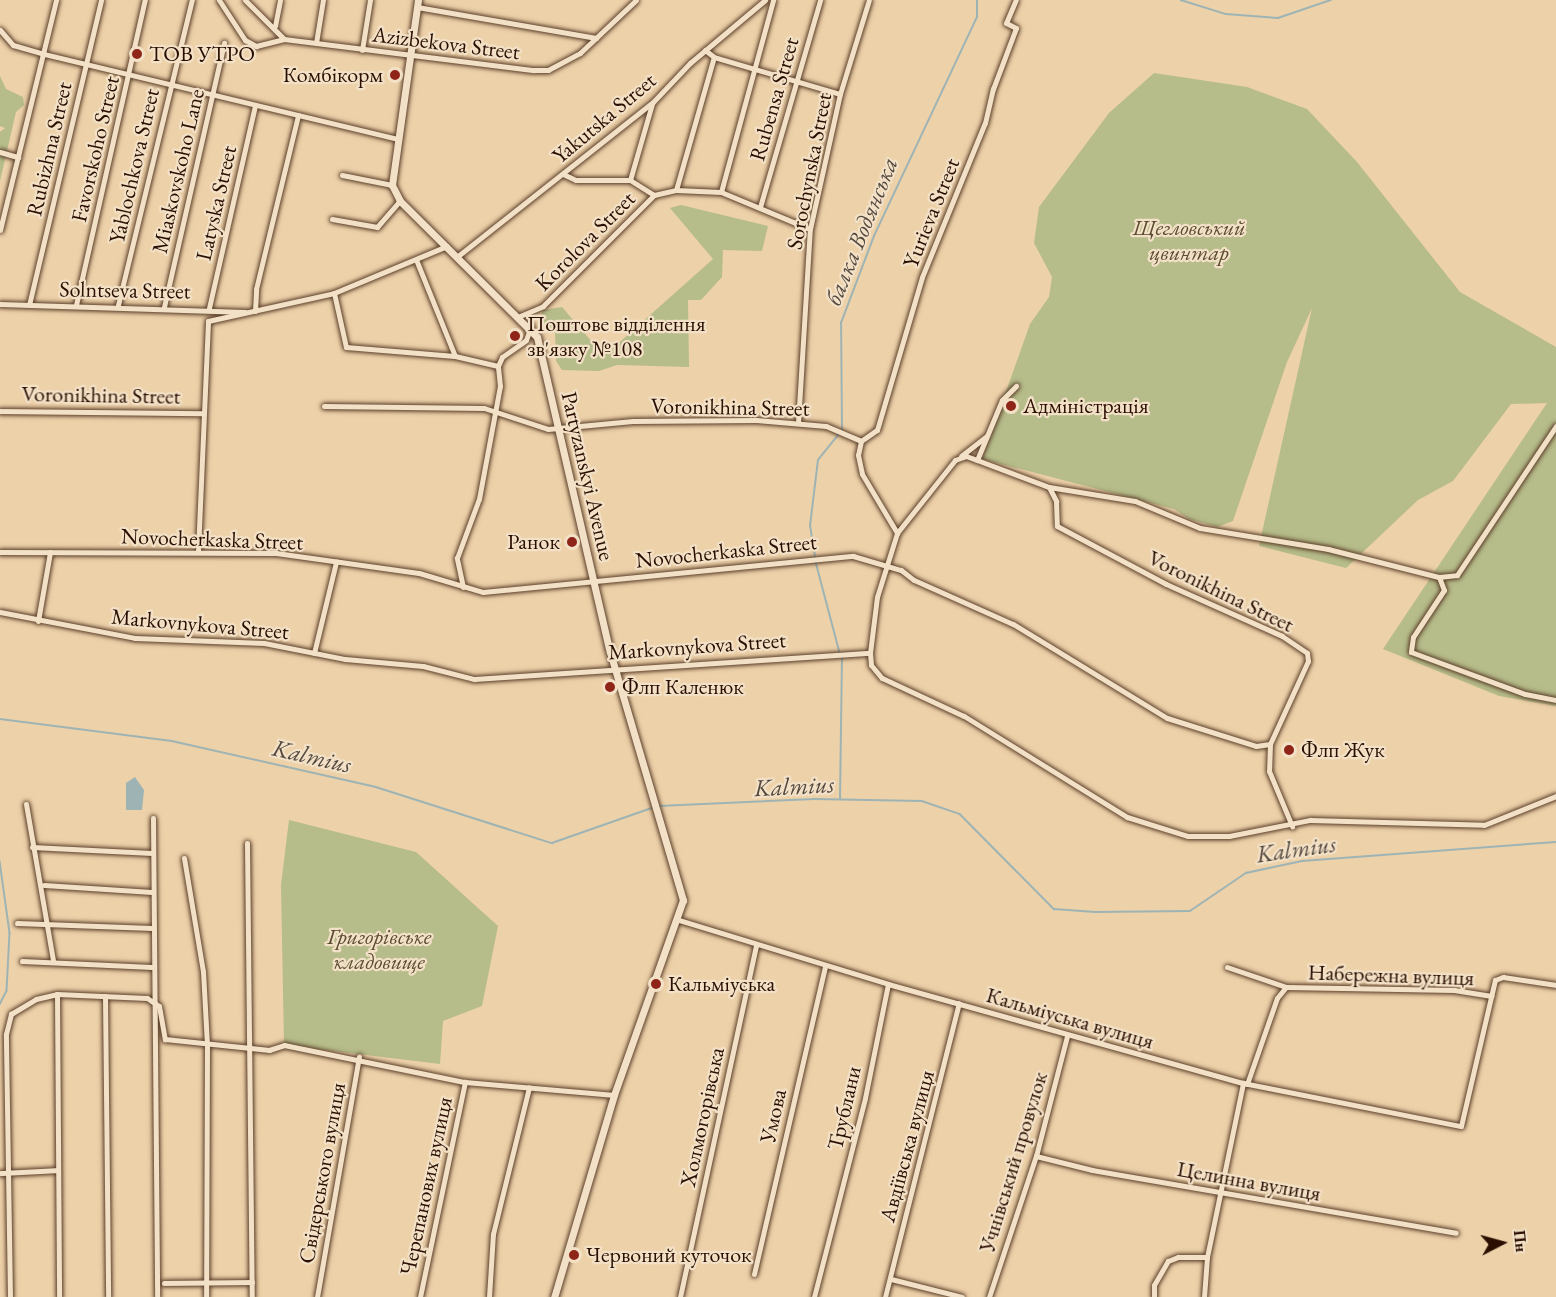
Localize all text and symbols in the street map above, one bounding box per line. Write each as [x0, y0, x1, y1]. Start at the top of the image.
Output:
street label: Azizbekova Street [371, 21, 521, 65]
street label: Rubensa Street [744, 34, 804, 164]
place label: ТОВ УТРО [149, 41, 255, 67]
marker: ТОВ УТРО [130, 47, 144, 61]
place label: Комбікорм [283, 62, 383, 88]
street label: Yakutska Street [547, 67, 661, 169]
marker: Комбікорм [388, 68, 402, 82]
street label: Favorskoho Street [65, 73, 125, 225]
street label: Rubizhna Street [21, 79, 77, 219]
street label: Yablochkova Street [103, 86, 165, 246]
street label: Miaskovskoho Lane [146, 86, 210, 256]
street label: Sorochynska Street [781, 90, 837, 252]
street label: Latyska Street [190, 143, 242, 263]
water label: балка Водянська [818, 153, 904, 309]
street label: Yurieva Street [897, 154, 965, 272]
street label: Korolova Street [530, 186, 640, 296]
park label: Щегловський цвинтар [1133, 214, 1245, 266]
street label: Solntseva Street [59, 276, 191, 304]
place label: Поштове відділення зв'язку №108 [527, 310, 706, 362]
marker: Поштове відділення зв'язку №108 [508, 329, 522, 343]
street label: Voronikhina Street [21, 380, 181, 410]
street label: Partyzanskyi Avenue [556, 389, 620, 563]
street label: Voronikhina Street [650, 392, 810, 422]
place label: Адміністрація [1023, 393, 1148, 419]
marker: Адміністрація [1004, 399, 1018, 413]
street label: Novocherkaska Street [120, 523, 304, 555]
street label: Novocherkaska Street [634, 528, 818, 574]
place label: Ранок [507, 529, 560, 555]
marker: Ранок [565, 535, 579, 549]
street label: Voronikhina Street [1144, 544, 1298, 638]
street label: Markovnykova Street [110, 603, 290, 645]
street label: Markovnykova Street [607, 627, 787, 665]
place label: Флп Каленюк [622, 674, 744, 700]
marker: Флп Каленюк [603, 680, 617, 694]
water label: Kalmius [270, 733, 354, 779]
place label: Флп Жук [1301, 737, 1385, 763]
marker: Флп Жук [1282, 743, 1296, 757]
water label: Kalmius [753, 770, 835, 802]
water label: Kalmius [1254, 829, 1338, 869]
park label: Григорівське кладовище [327, 923, 431, 974]
street label: Набережна вулиця [1307, 959, 1475, 991]
place label: Кальміуська [668, 971, 775, 997]
marker: Кальміуська [649, 977, 663, 991]
street label: Кальміуська вулиця [983, 981, 1157, 1055]
street label: Холмогорівська [674, 1045, 730, 1189]
street label: Трублани [822, 1063, 866, 1153]
street label: Авдіївська вулиця [874, 1067, 940, 1225]
street label: Учнівський провулок [973, 1069, 1053, 1255]
street label: Свiдерського вулиця [293, 1081, 351, 1265]
street label: Умова [754, 1086, 792, 1146]
street label: Черепанових вулиця [394, 1094, 458, 1278]
street label: Целинна вулиця [1175, 1155, 1323, 1207]
north arrow [1472, 1213, 1532, 1273]
text: Пн [1509, 1229, 1532, 1253]
place label: Червоний куточок [586, 1242, 752, 1268]
marker: Червоний куточок [567, 1248, 581, 1262]

